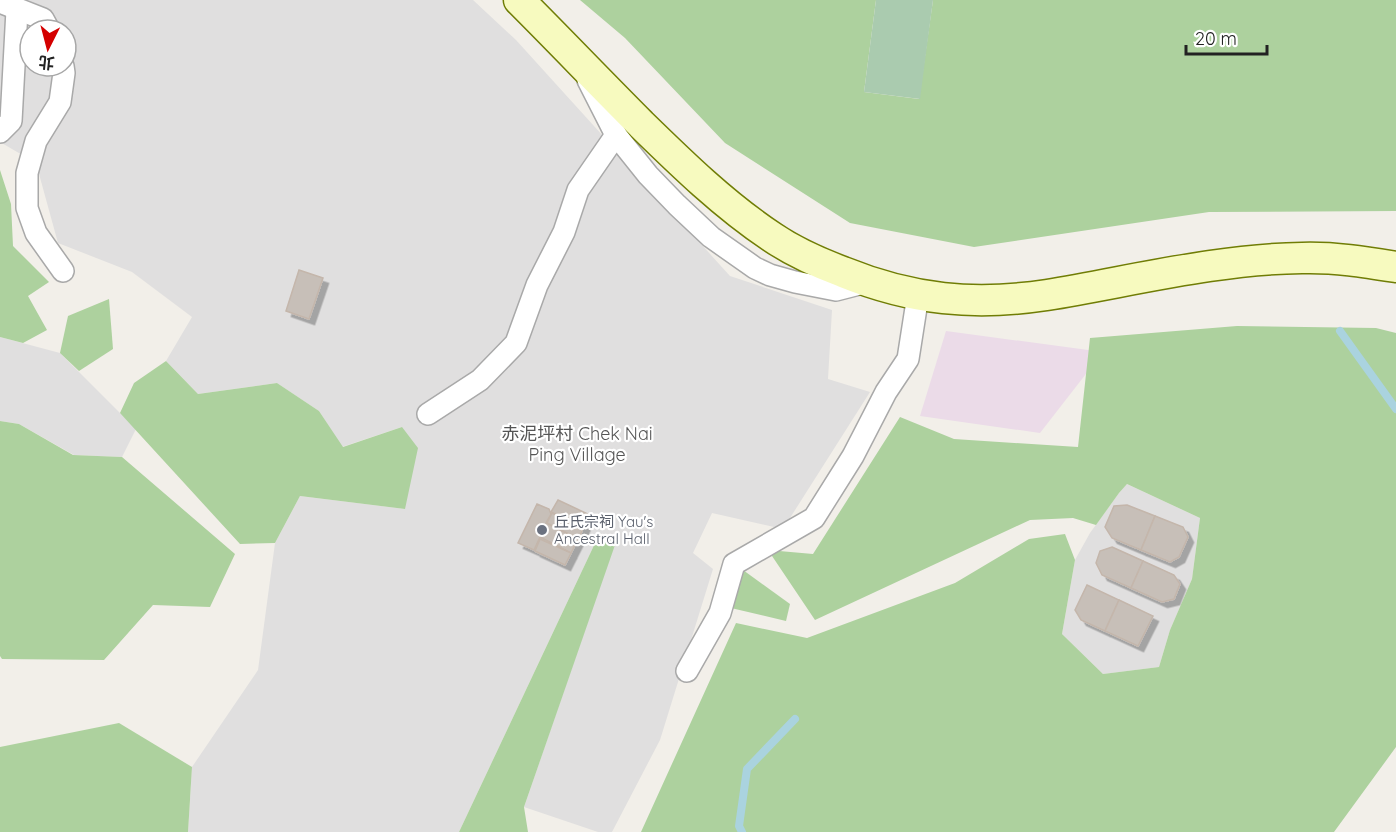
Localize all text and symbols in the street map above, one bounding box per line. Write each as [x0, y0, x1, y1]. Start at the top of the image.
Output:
north arrow [18, 18, 78, 78]
scale bar [1186, 18, 1267, 56]
text: 20 m [1195, 27, 1237, 50]
text: 北 [37, 52, 55, 74]
district label: 赤泥坪村 Chek Nai Ping Village [501, 422, 653, 466]
place label: 丘氏宗祠 Yau's Ancestral Hall [554, 512, 653, 548]
marker: 丘氏宗祠 Yau's Ancestral Hall [535, 523, 549, 537]

